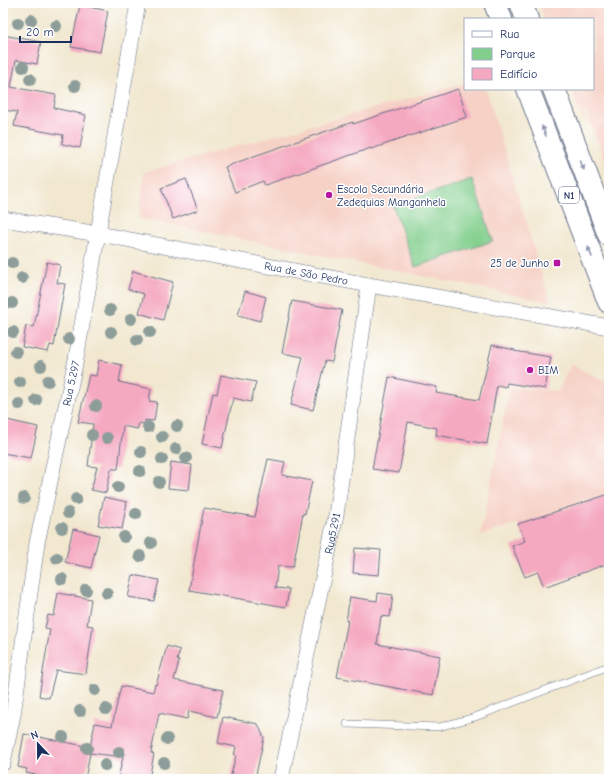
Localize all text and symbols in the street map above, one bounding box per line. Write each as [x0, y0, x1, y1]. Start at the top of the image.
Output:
scale bar [20, 18, 71, 44]
legend [464, 18, 594, 90]
text: 20 m [26, 25, 54, 39]
text: Rua [500, 27, 519, 41]
text: Parque [500, 47, 535, 61]
text: Edifício [500, 67, 537, 81]
one-way arrow [541, 124, 547, 136]
one-way arrow [580, 159, 586, 171]
place label: Escola Secundária Zedequias Manganhela [337, 183, 446, 209]
road number: N1 [559, 187, 579, 203]
marker: Escola Secundária Zedequias Manganhela [324, 190, 334, 200]
one-way arrow [587, 246, 593, 258]
place label: 25 de Junho [490, 257, 549, 270]
marker: 25 de Junho [552, 258, 562, 268]
street label: Rua de São Pedro [263, 259, 349, 288]
street label: Rua 5.297 [60, 359, 82, 407]
place label: BIM [538, 364, 558, 377]
marker: BIM [525, 365, 535, 375]
street label: Rua5.291 [322, 512, 343, 555]
north arrow [18, 724, 58, 764]
text: N [29, 728, 40, 743]

